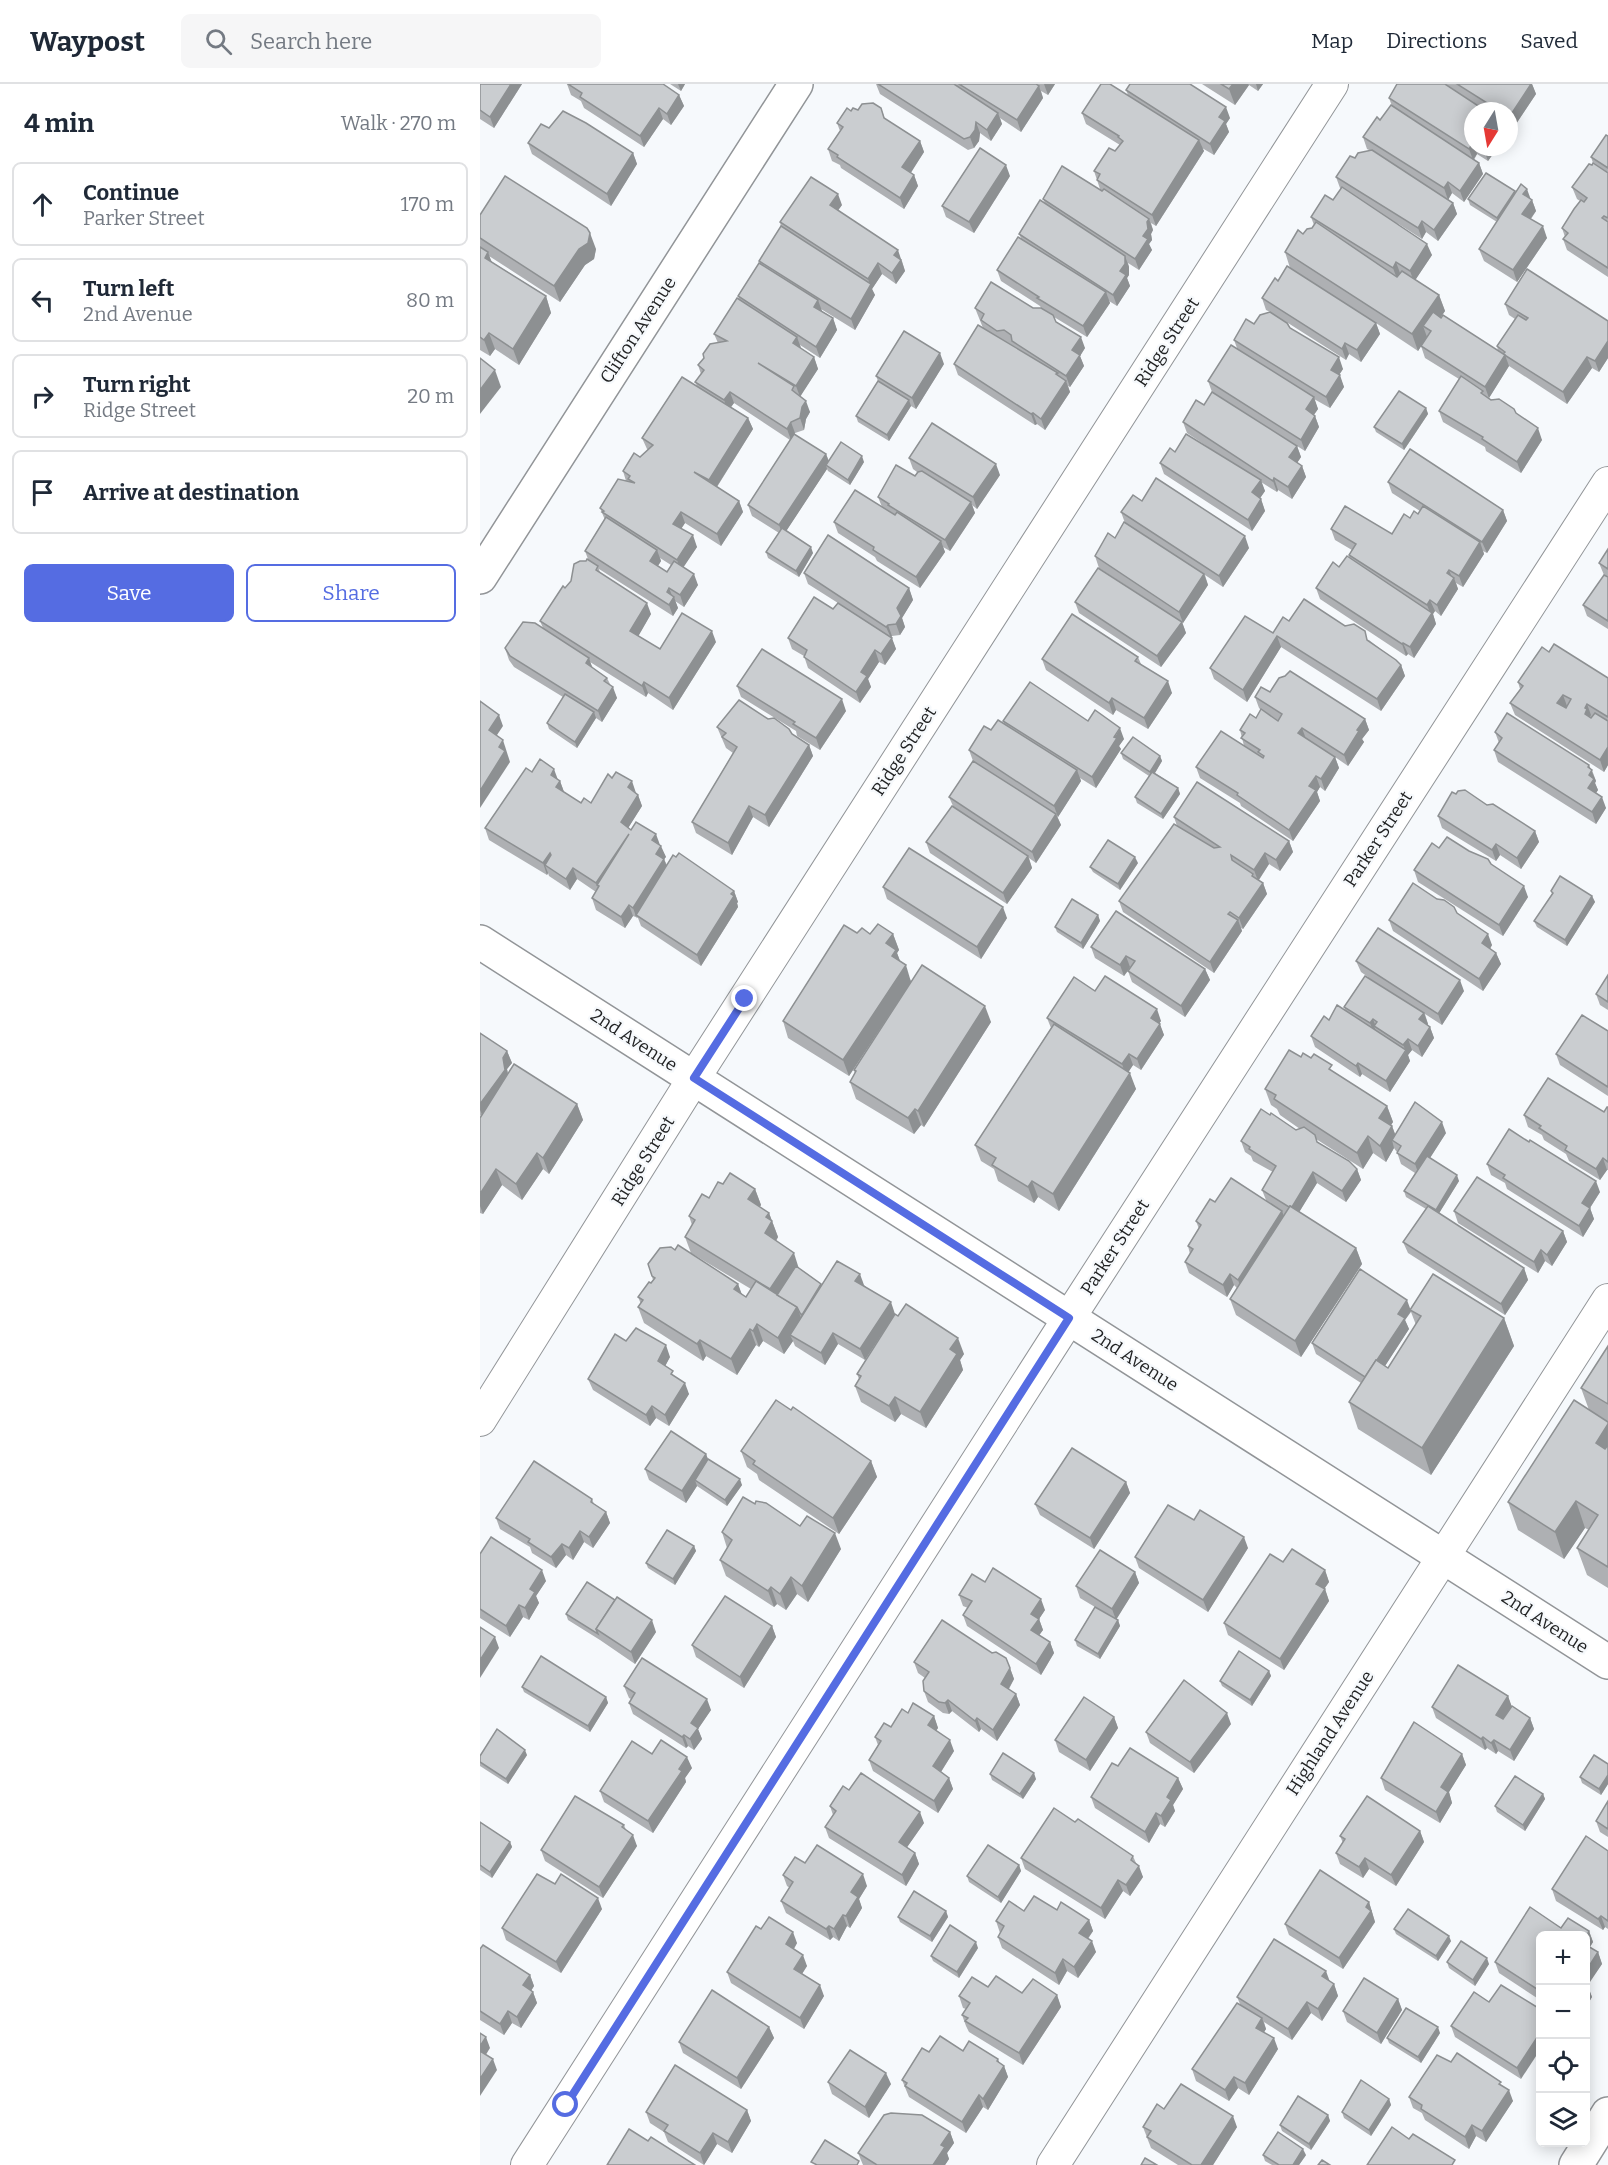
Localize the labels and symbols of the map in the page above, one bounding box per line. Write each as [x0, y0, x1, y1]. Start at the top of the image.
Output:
north arrow [1464, 102, 1518, 156]
street label: Clifton Avenue [595, 272, 681, 388]
street label: Ridge Street [1130, 293, 1204, 391]
street label: Ridge Street [867, 702, 941, 800]
street label: Parker Street [1339, 787, 1417, 891]
route end [731, 985, 757, 1011]
street label: 2nd Avenue [587, 1004, 681, 1076]
street label: Ridge Street [607, 1112, 680, 1210]
street label: Parker Street [1076, 1195, 1154, 1299]
street label: 2nd Avenue [1088, 1324, 1182, 1396]
street label: 2nd Avenue [1498, 1586, 1592, 1658]
street label: Highland Avenue [1281, 1666, 1379, 1800]
route start [552, 2091, 578, 2117]

